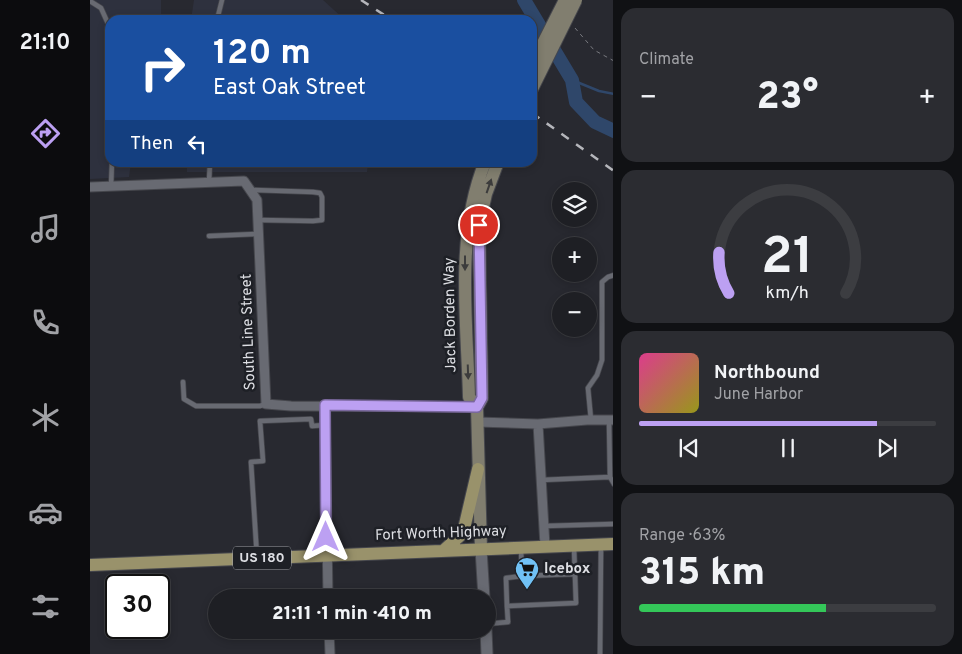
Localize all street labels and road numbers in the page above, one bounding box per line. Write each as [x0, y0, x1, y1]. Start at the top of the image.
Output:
street label: Jack Borden Way [440, 257, 462, 373]
street label: South Line Street [237, 273, 261, 391]
street label: Fort Worth Highway [375, 522, 507, 546]
road number: US 180 [233, 546, 291, 570]

